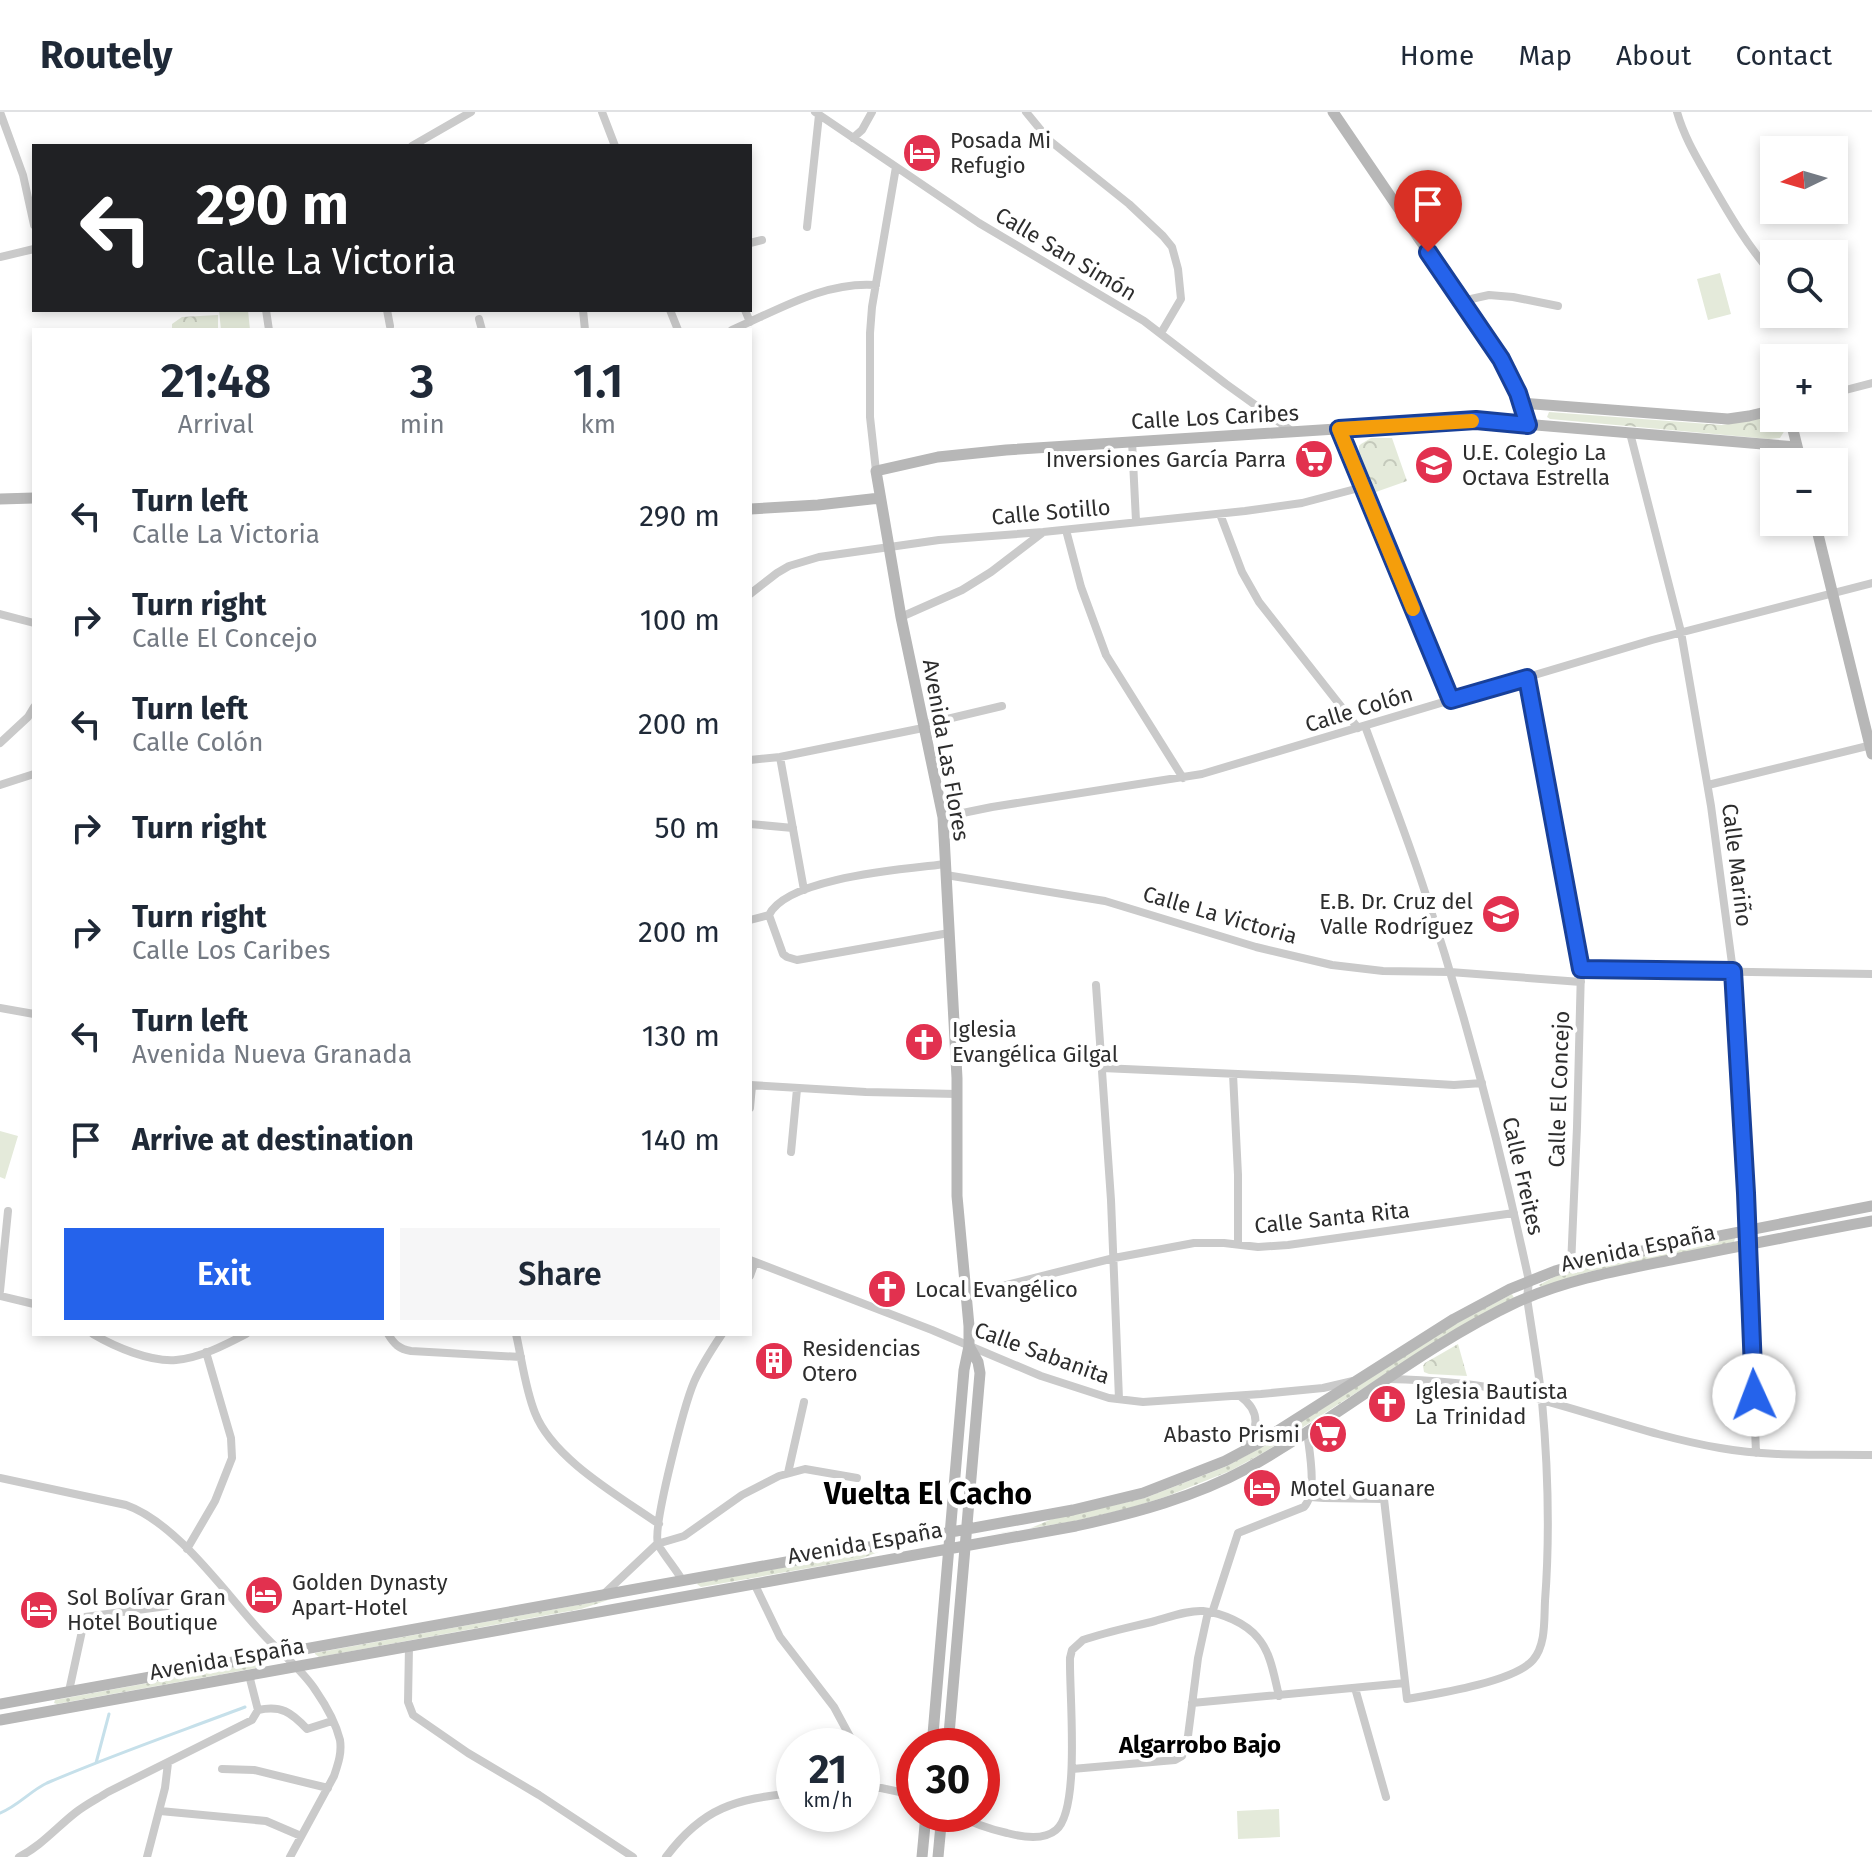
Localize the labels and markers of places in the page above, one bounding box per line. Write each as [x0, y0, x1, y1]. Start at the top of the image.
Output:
place label: Posada Mi Refugio [950, 127, 1051, 179]
hotel icon: Posada Mi Refugio [901, 132, 943, 174]
pin [1394, 170, 1462, 252]
supermarket icon: Inversiones García Parra [1293, 438, 1335, 480]
place label: U.E. Colegio La Octava Estrella [1462, 439, 1610, 491]
school or university icon: U.E. Colegio La Octava Estrella [1413, 444, 1455, 486]
place label: Inversiones García Parra [1046, 446, 1286, 473]
place label: E.B. Dr. Cruz del Valle Rodríguez [1319, 888, 1473, 940]
school or university icon: E.B. Dr. Cruz del Valle Rodríguez [1480, 893, 1522, 935]
place label: Iglesia Evangélica Gilgal [952, 1016, 1118, 1068]
church icon: Iglesia Evangélica Gilgal [903, 1021, 945, 1063]
church icon: Local Evangélico [866, 1268, 908, 1310]
place label: Local Evangélico [915, 1276, 1078, 1303]
place label: Residencias Otero [802, 1335, 920, 1387]
building icon: Residencias Otero [753, 1340, 795, 1382]
place label: Iglesia Bautista La Trinidad [1415, 1378, 1568, 1430]
church icon: Iglesia Bautista La Trinidad [1366, 1383, 1408, 1425]
supermarket icon: Abasto Prismi [1307, 1413, 1349, 1455]
place label: Abasto Prismi [1164, 1421, 1300, 1448]
hotel icon: Motel Guanare [1241, 1467, 1283, 1509]
place label: Motel Guanare [1290, 1475, 1435, 1502]
place label: Golden Dynasty Apart-Hotel [292, 1569, 448, 1621]
hotel icon: Golden Dynasty Apart-Hotel [243, 1574, 285, 1616]
place label: Sol Bolívar Gran Hotel Boutique [67, 1584, 226, 1636]
hotel icon: Sol Bolívar Gran Hotel Boutique [18, 1589, 60, 1631]

